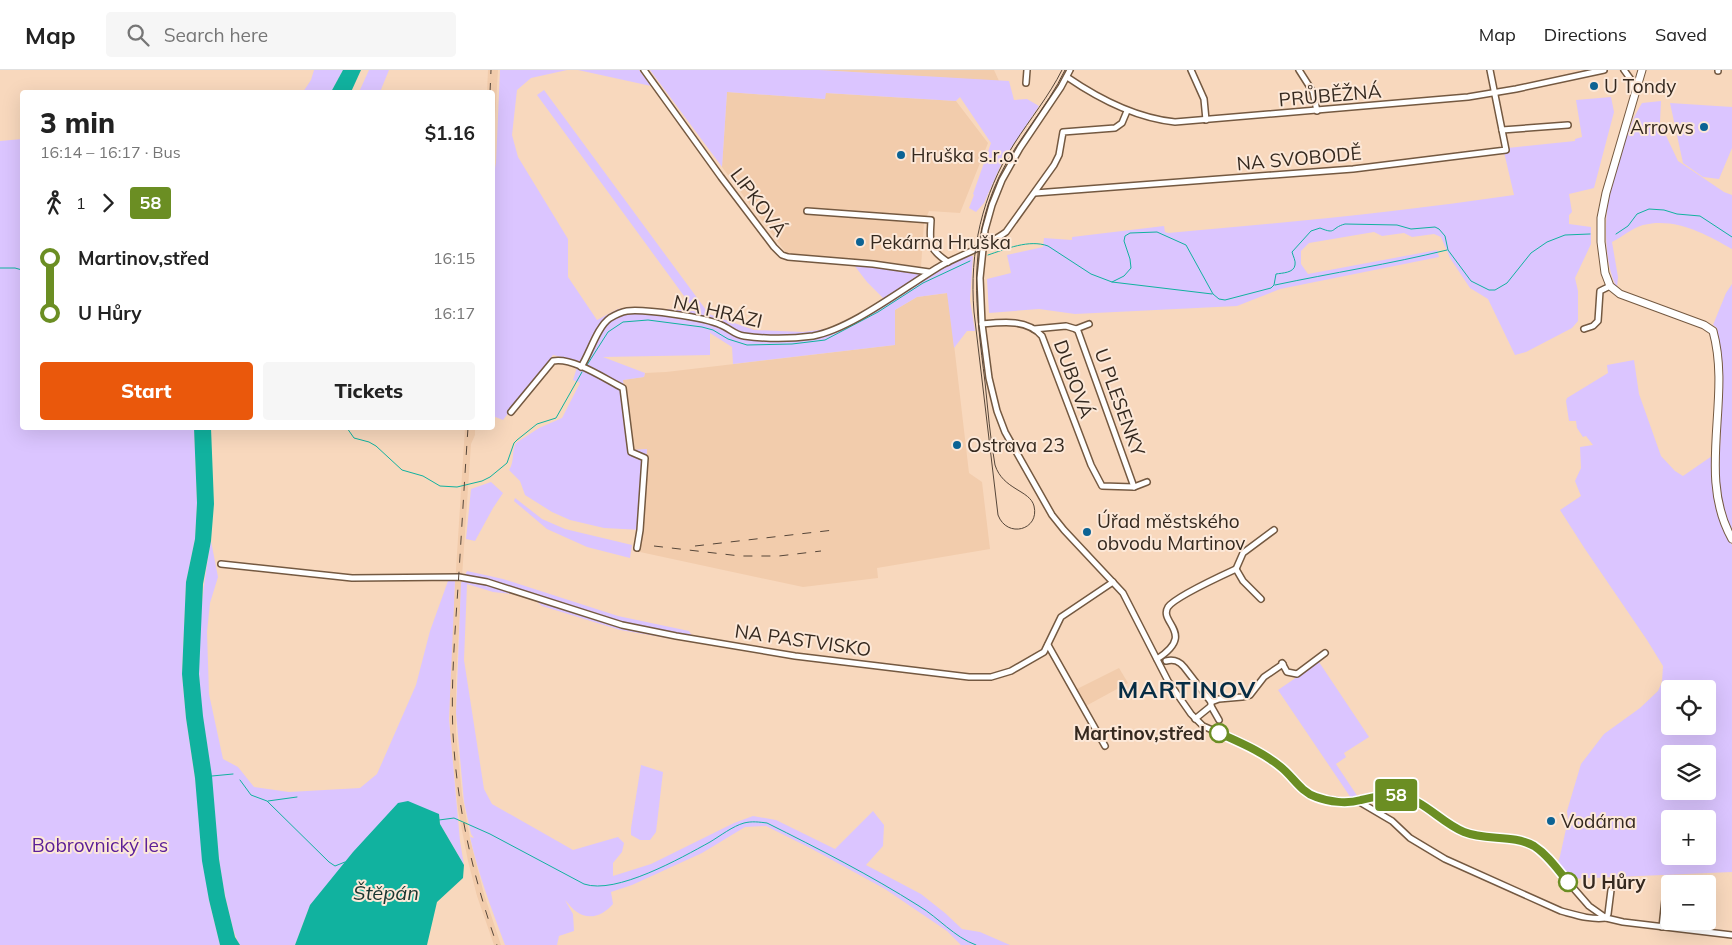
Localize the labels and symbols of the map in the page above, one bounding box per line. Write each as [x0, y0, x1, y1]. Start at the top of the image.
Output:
place label: U Tondy [1604, 74, 1676, 98]
street label: PRŮBĚŽNÁ [1278, 78, 1382, 111]
marker: U Tondy [1588, 80, 1600, 92]
place label: Arrows [1630, 115, 1694, 139]
marker: Arrows [1698, 121, 1710, 133]
street label: NA SVOBODĚ [1236, 141, 1362, 175]
place label: Hruška s.r.o. [911, 143, 1018, 167]
marker: Hruška s.r.o. [895, 149, 907, 161]
street label: LIPKOVÁ [725, 163, 793, 241]
place label: Pekárna Hruška [870, 230, 1011, 254]
marker: Pekárna Hruška [854, 236, 866, 248]
street label: NA HRÁZI [671, 289, 765, 333]
street label: DUBOVÁ [1049, 337, 1099, 421]
street label: U PLESENKY [1089, 345, 1151, 459]
place label: Ostrava 23 [967, 433, 1065, 457]
marker: Ostrava 23 [951, 439, 963, 451]
place label: Úřad městského obvodu Martinov [1097, 509, 1245, 555]
marker: Úřad městského obvodu Martinov [1081, 526, 1093, 538]
street label: NA PASTVISKO [733, 619, 873, 661]
district label: MARTINOV [1118, 674, 1256, 704]
place label: Martinov,střed [1074, 721, 1205, 745]
marker: Martinov,střed [1209, 723, 1229, 743]
line badge: 58 [1374, 779, 1418, 811]
place label: Vodárna [1561, 809, 1636, 833]
marker: Vodárna [1545, 815, 1557, 827]
park label: Bobrovnický les [32, 833, 168, 857]
place label: U Hůry [1582, 870, 1646, 894]
marker: U Hůry [1558, 872, 1578, 892]
water label: Štěpán [353, 880, 419, 905]

